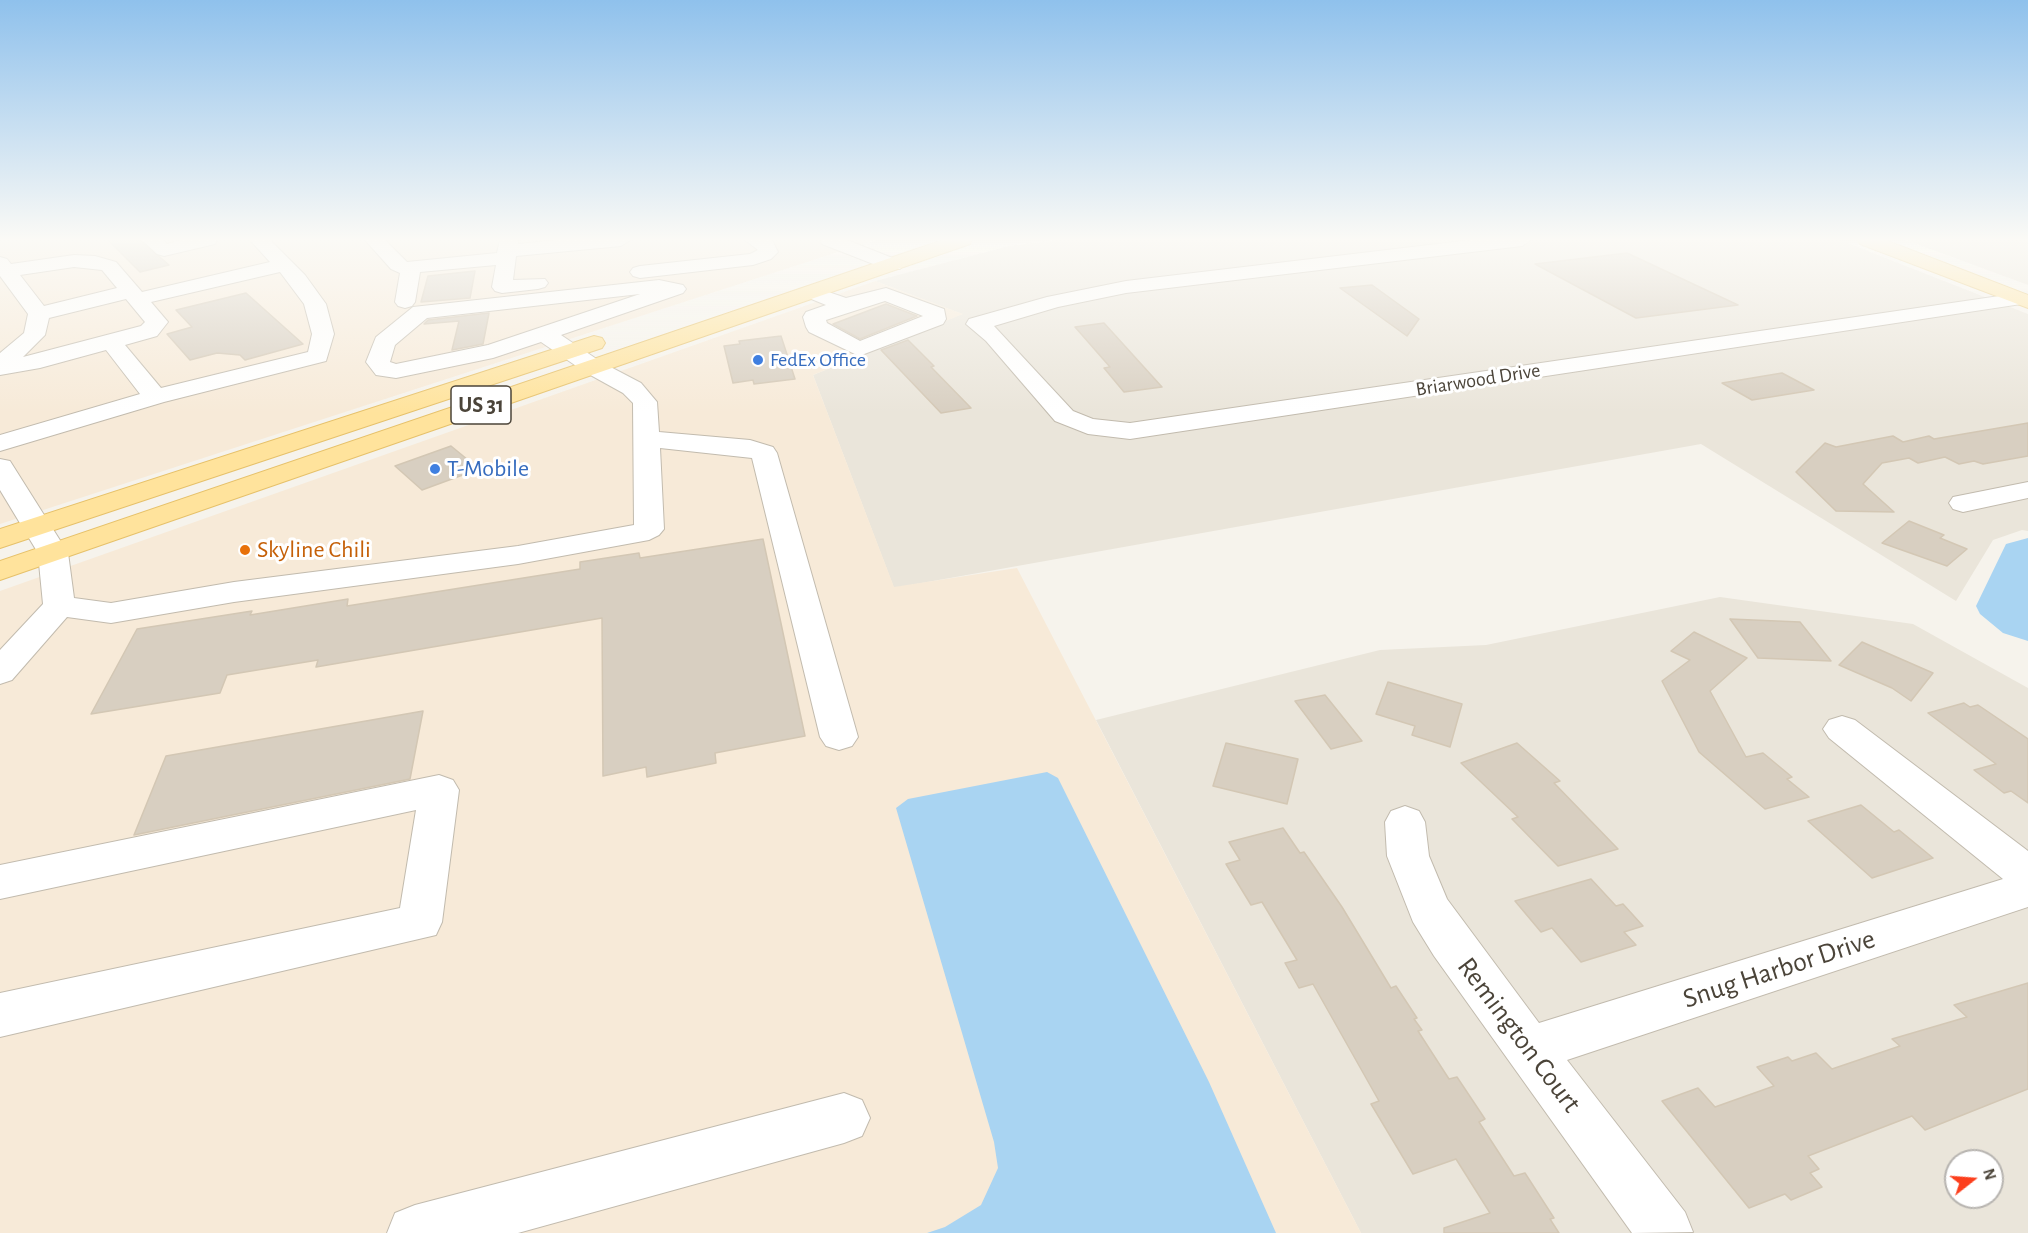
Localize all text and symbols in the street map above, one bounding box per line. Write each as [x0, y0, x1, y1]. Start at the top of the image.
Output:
place label: FedEx Office [770, 348, 866, 372]
marker: FedEx Office [751, 353, 765, 367]
street label: Briarwood Drive [1414, 358, 1542, 402]
road number: US 31 [451, 386, 511, 424]
place label: T-Mobile [447, 455, 529, 483]
marker: T-Mobile [428, 462, 442, 476]
place label: Skyline Chili [257, 536, 371, 564]
marker: Skyline Chili [238, 543, 252, 557]
street label: Snug Harbor Drive [1679, 922, 1879, 1016]
street label: Remington Court [1450, 951, 1588, 1119]
north arrow [1944, 1149, 2004, 1209]
text: N [1980, 1167, 1999, 1182]

